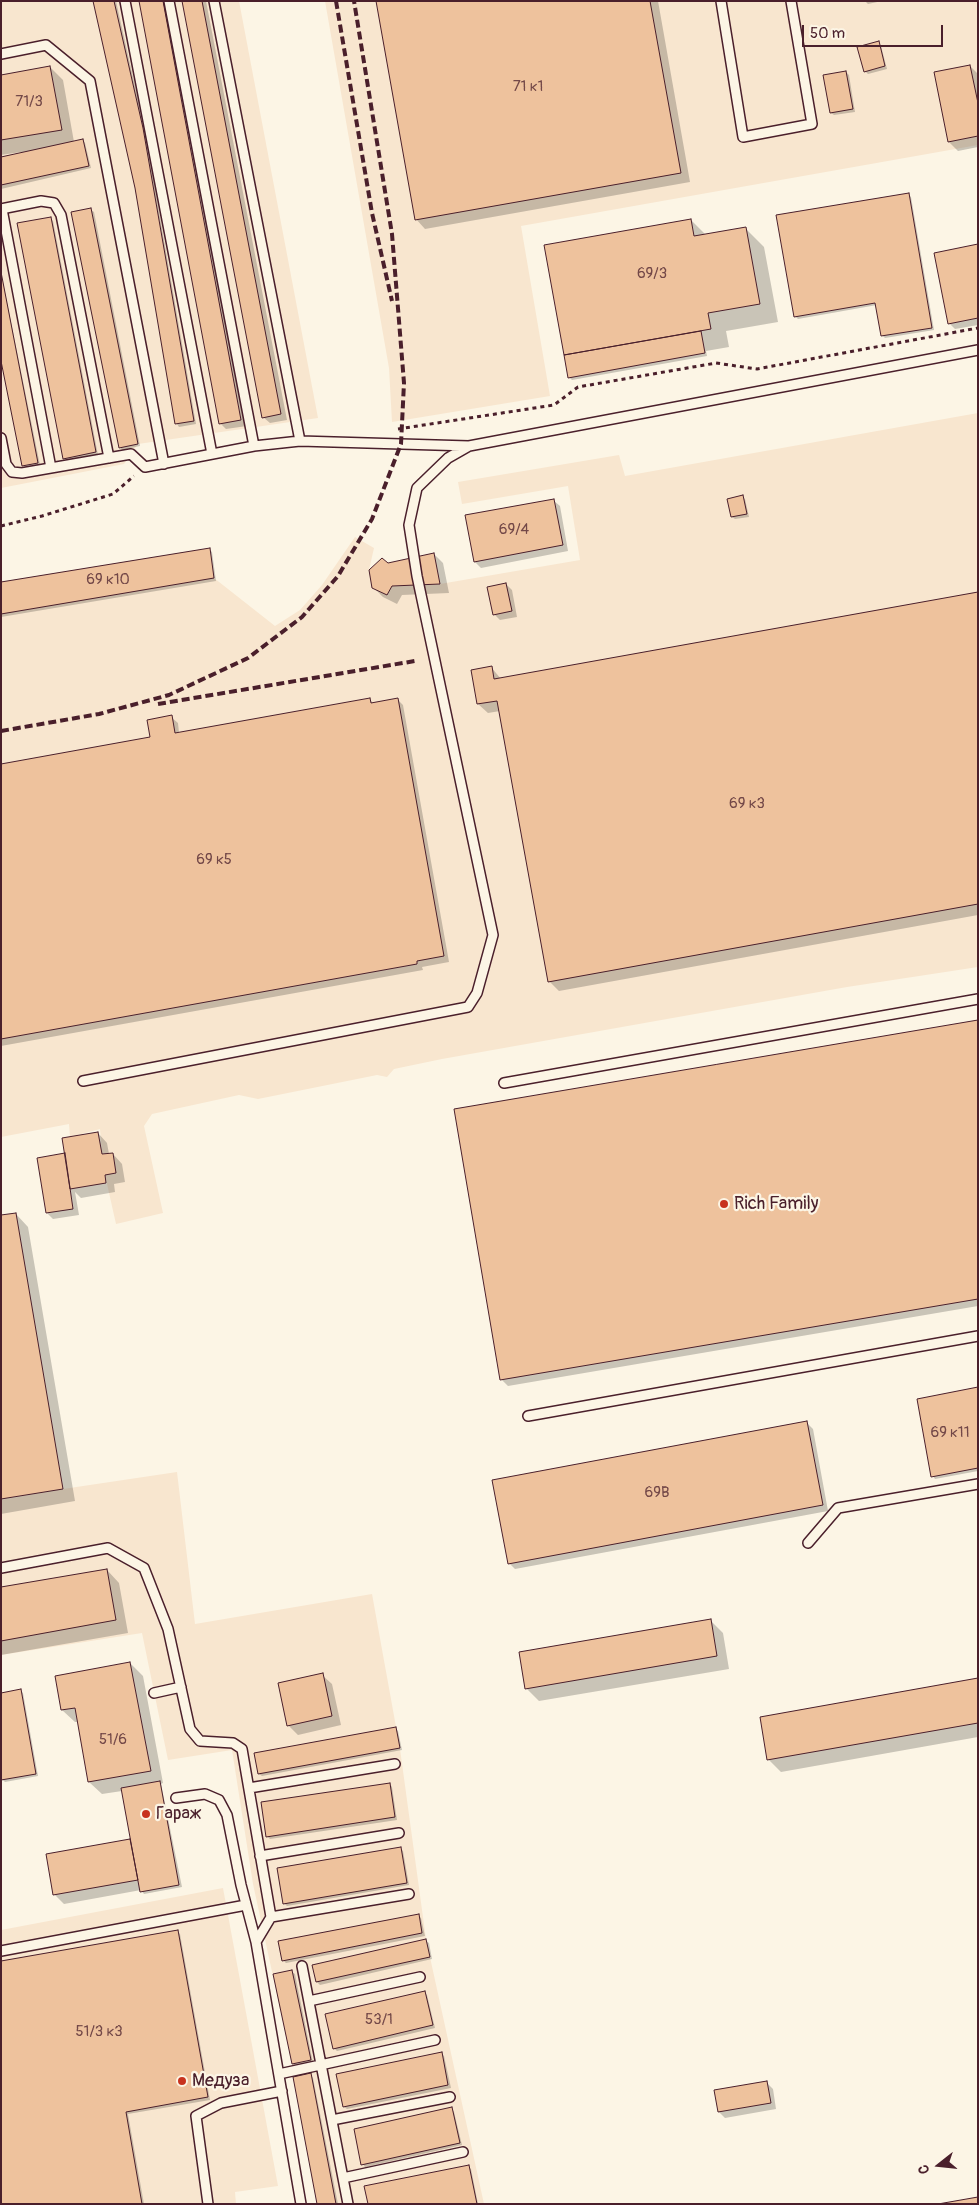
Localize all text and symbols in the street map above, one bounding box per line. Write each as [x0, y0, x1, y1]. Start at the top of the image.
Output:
scale bar [804, 15, 945, 47]
text: 50 m [810, 24, 845, 43]
house number: 71 к1 [513, 78, 543, 96]
house number: 71/3 [15, 93, 43, 111]
house number: 69/3 [637, 265, 667, 283]
house number: 69/4 [499, 521, 529, 539]
house number: 69 к10 [86, 571, 130, 589]
house number: 69 к3 [729, 795, 765, 813]
house number: 69 к5 [196, 851, 232, 869]
place label: Rich Family [734, 1193, 818, 1215]
marker: Rich Family [718, 1198, 730, 1210]
house number: 69 к11 [930, 1424, 970, 1442]
house number: 69В [645, 1484, 669, 1502]
house number: 51/6 [99, 1731, 127, 1749]
place label: Гараж [156, 1803, 201, 1825]
marker: Гараж [140, 1808, 152, 1820]
house number: 53/1 [365, 2011, 393, 2029]
house number: 51/3 к3 [75, 2023, 123, 2041]
place label: Медуза [192, 2070, 249, 2092]
marker: Медуза [176, 2075, 188, 2087]
north arrow [914, 2140, 964, 2190]
text: С [915, 2163, 933, 2176]

